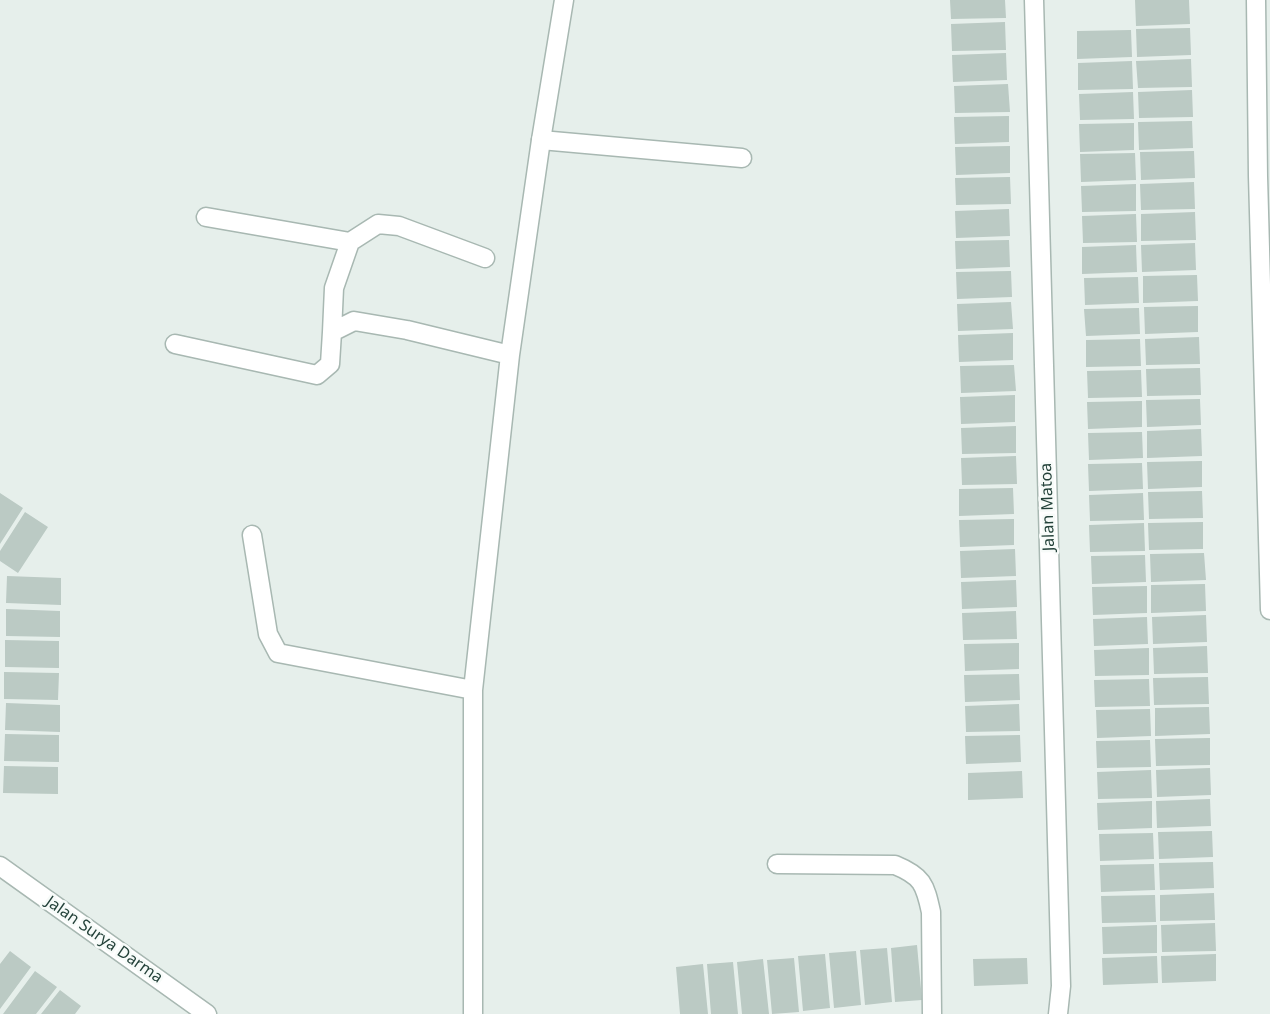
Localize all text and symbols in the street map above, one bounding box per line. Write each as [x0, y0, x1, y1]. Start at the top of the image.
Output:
street label: Jalan Matoa [1037, 462, 1059, 552]
street label: Jalan Surya Darma [42, 892, 166, 988]

